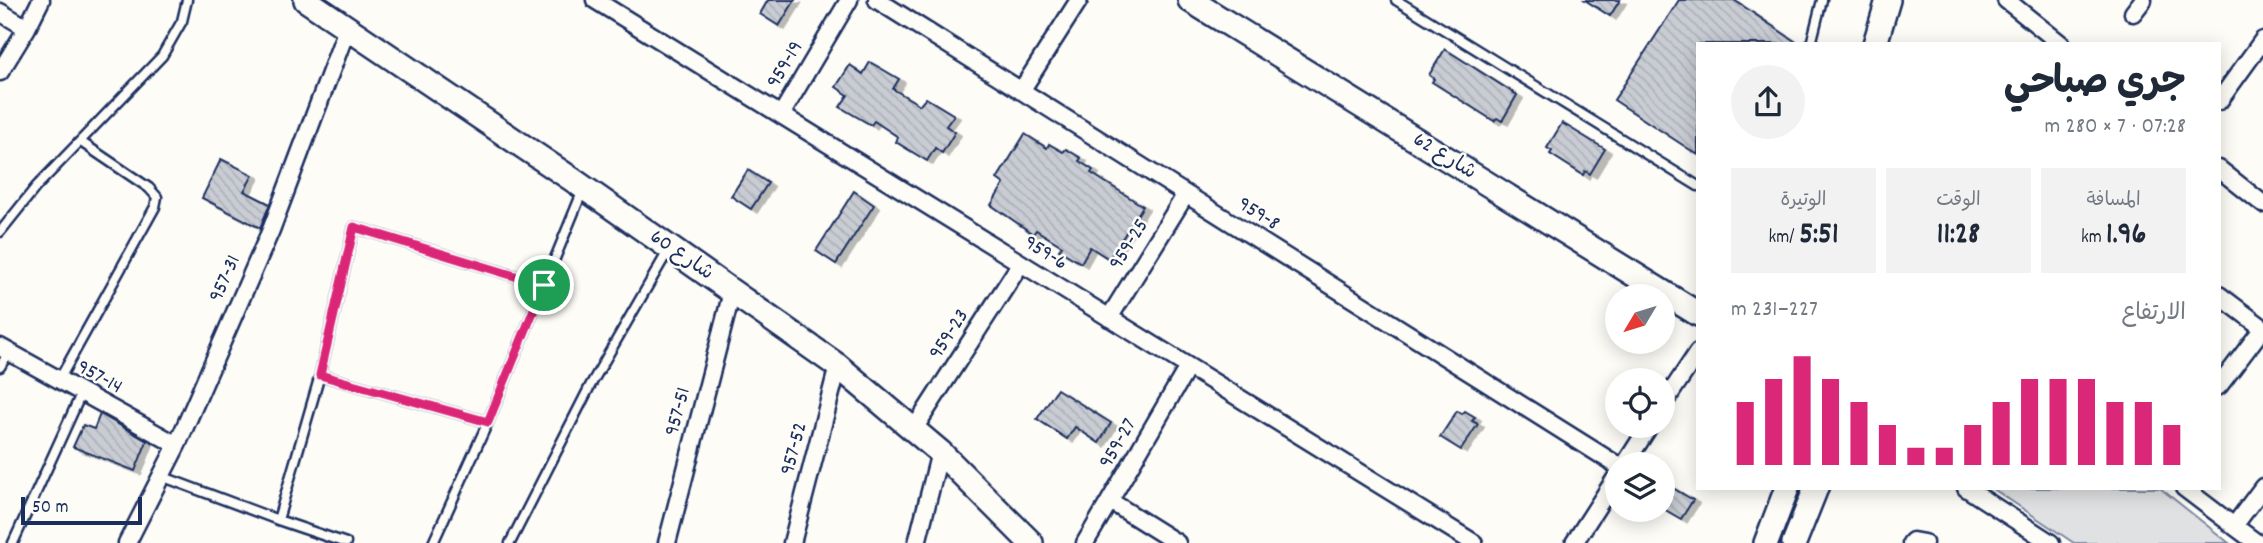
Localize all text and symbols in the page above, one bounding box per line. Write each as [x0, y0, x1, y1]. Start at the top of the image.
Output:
street label: 959-19 [760, 36, 812, 94]
text: جري صباحي [2004, 57, 2186, 112]
button: share [1731, 65, 1805, 139]
text: 07:28 · 7 × 280 m [2045, 111, 2186, 144]
street label: شارع 62 [1406, 126, 1482, 188]
text: الوتيرة [1781, 188, 1826, 215]
text: الوقت [1936, 188, 1981, 215]
text: المسافة [2086, 188, 2141, 215]
street label: 959-8 [1231, 190, 1285, 240]
street label: 959-25 [1103, 214, 1157, 276]
text: 5:51 [1799, 215, 1838, 258]
text: 11:28 [1937, 215, 1980, 258]
text: 1.96 [2106, 215, 2146, 258]
street label: شارع 60 [643, 223, 719, 289]
text: /km [1769, 225, 1799, 252]
text: km [2081, 225, 2106, 252]
street label: 959-6 [1017, 229, 1073, 279]
street label: 957-31 [202, 251, 250, 307]
pin [514, 255, 574, 315]
icon: arrive [525, 266, 563, 304]
north arrow [1605, 284, 1675, 354]
map controls [1605, 284, 1675, 522]
text: 227–231 m [1731, 294, 1818, 327]
text: الارتفاع [2122, 298, 2186, 331]
street label: 959-23 [923, 304, 977, 366]
street label: 957-14 [71, 353, 127, 403]
button: locate [1605, 368, 1675, 438]
street label: 957-51 [658, 385, 700, 439]
street label: 959-27 [1093, 413, 1145, 475]
street label: 957-52 [774, 419, 816, 479]
button: layers [1605, 452, 1675, 522]
scale bar [21, 494, 142, 526]
text: 50 m [32, 495, 69, 522]

